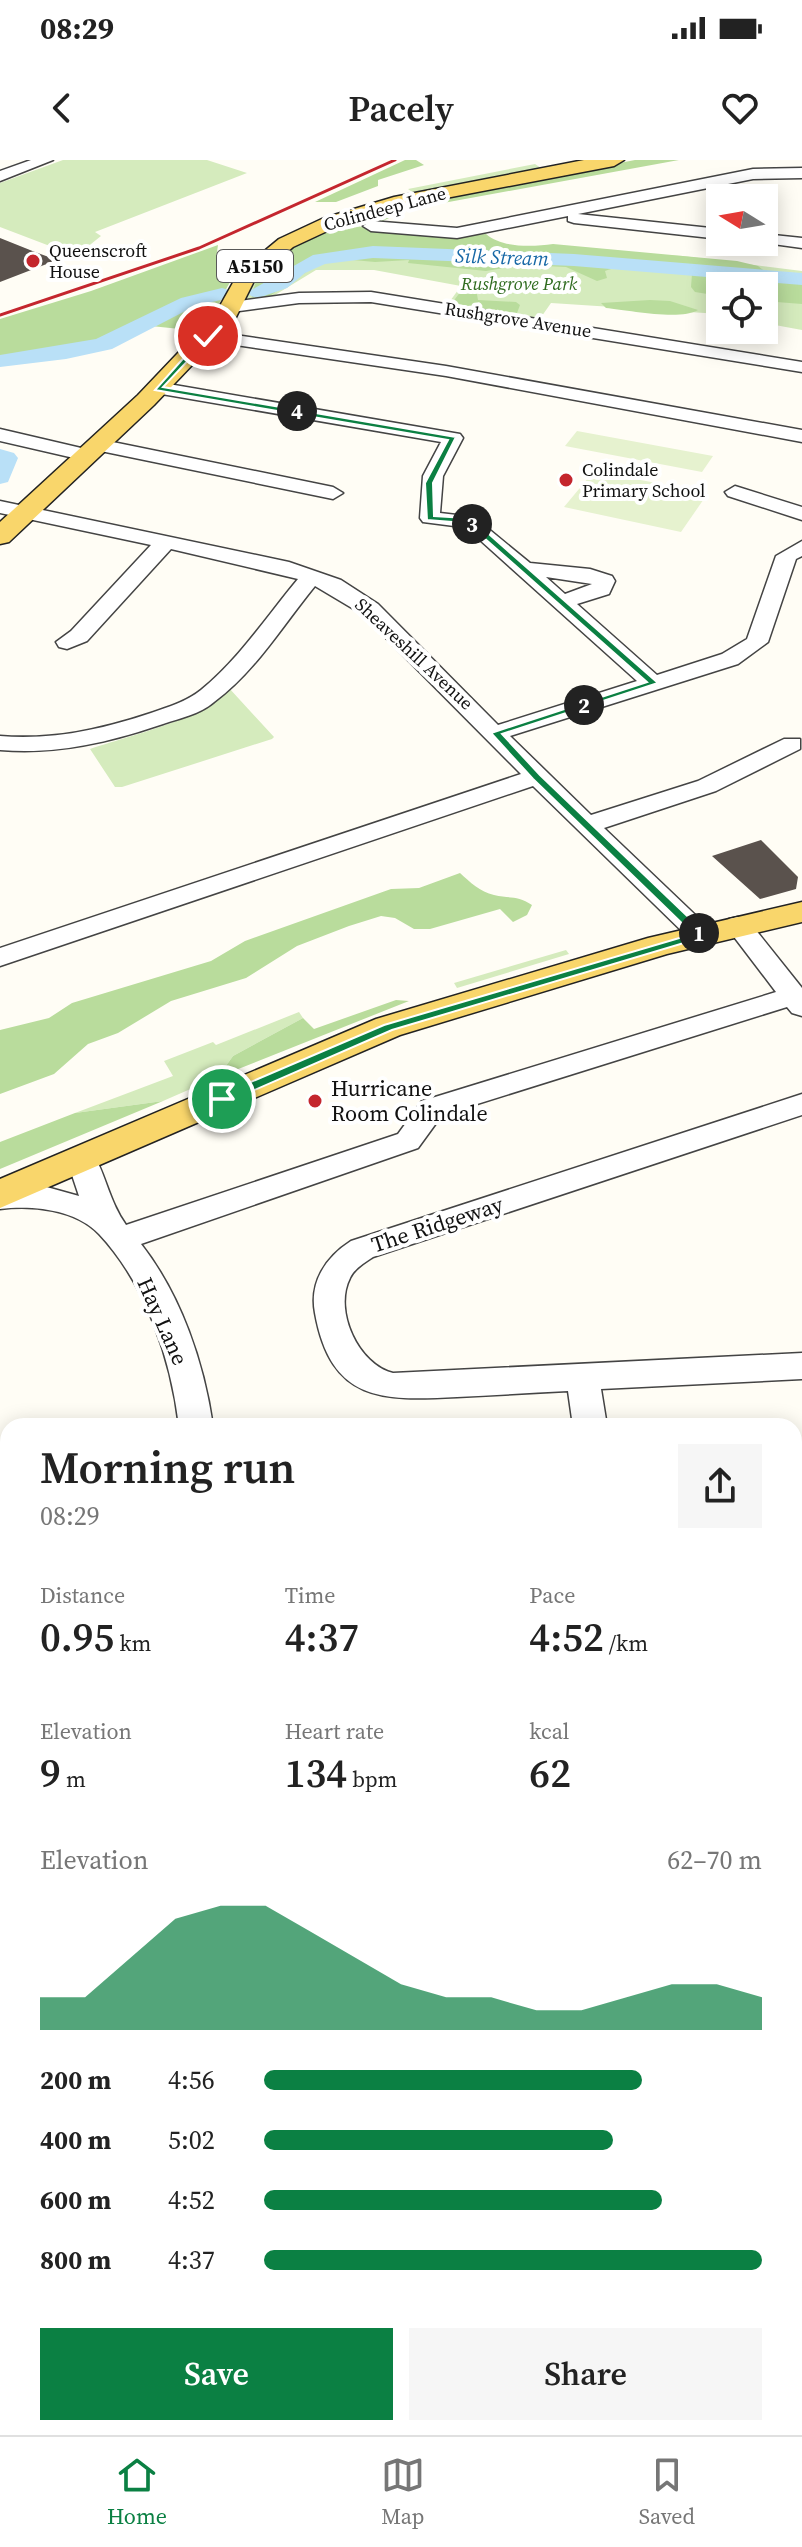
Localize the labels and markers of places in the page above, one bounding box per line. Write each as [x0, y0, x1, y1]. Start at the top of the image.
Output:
place label: Queenscroft House [49, 238, 147, 284]
marker: Queenscroft House [24, 252, 42, 270]
pin [174, 302, 242, 370]
pin: 4 [277, 391, 317, 431]
place label: Colindale Primary School [582, 457, 705, 503]
marker: Colindale Primary School [557, 471, 575, 489]
pin: 3 [452, 504, 492, 544]
pin: 2 [564, 685, 604, 725]
pin: 1 [679, 913, 719, 953]
pin [188, 1065, 256, 1133]
place label: Hurricane Room Colindale [331, 1073, 488, 1128]
marker: Hurricane Room Colindale [306, 1092, 324, 1110]

